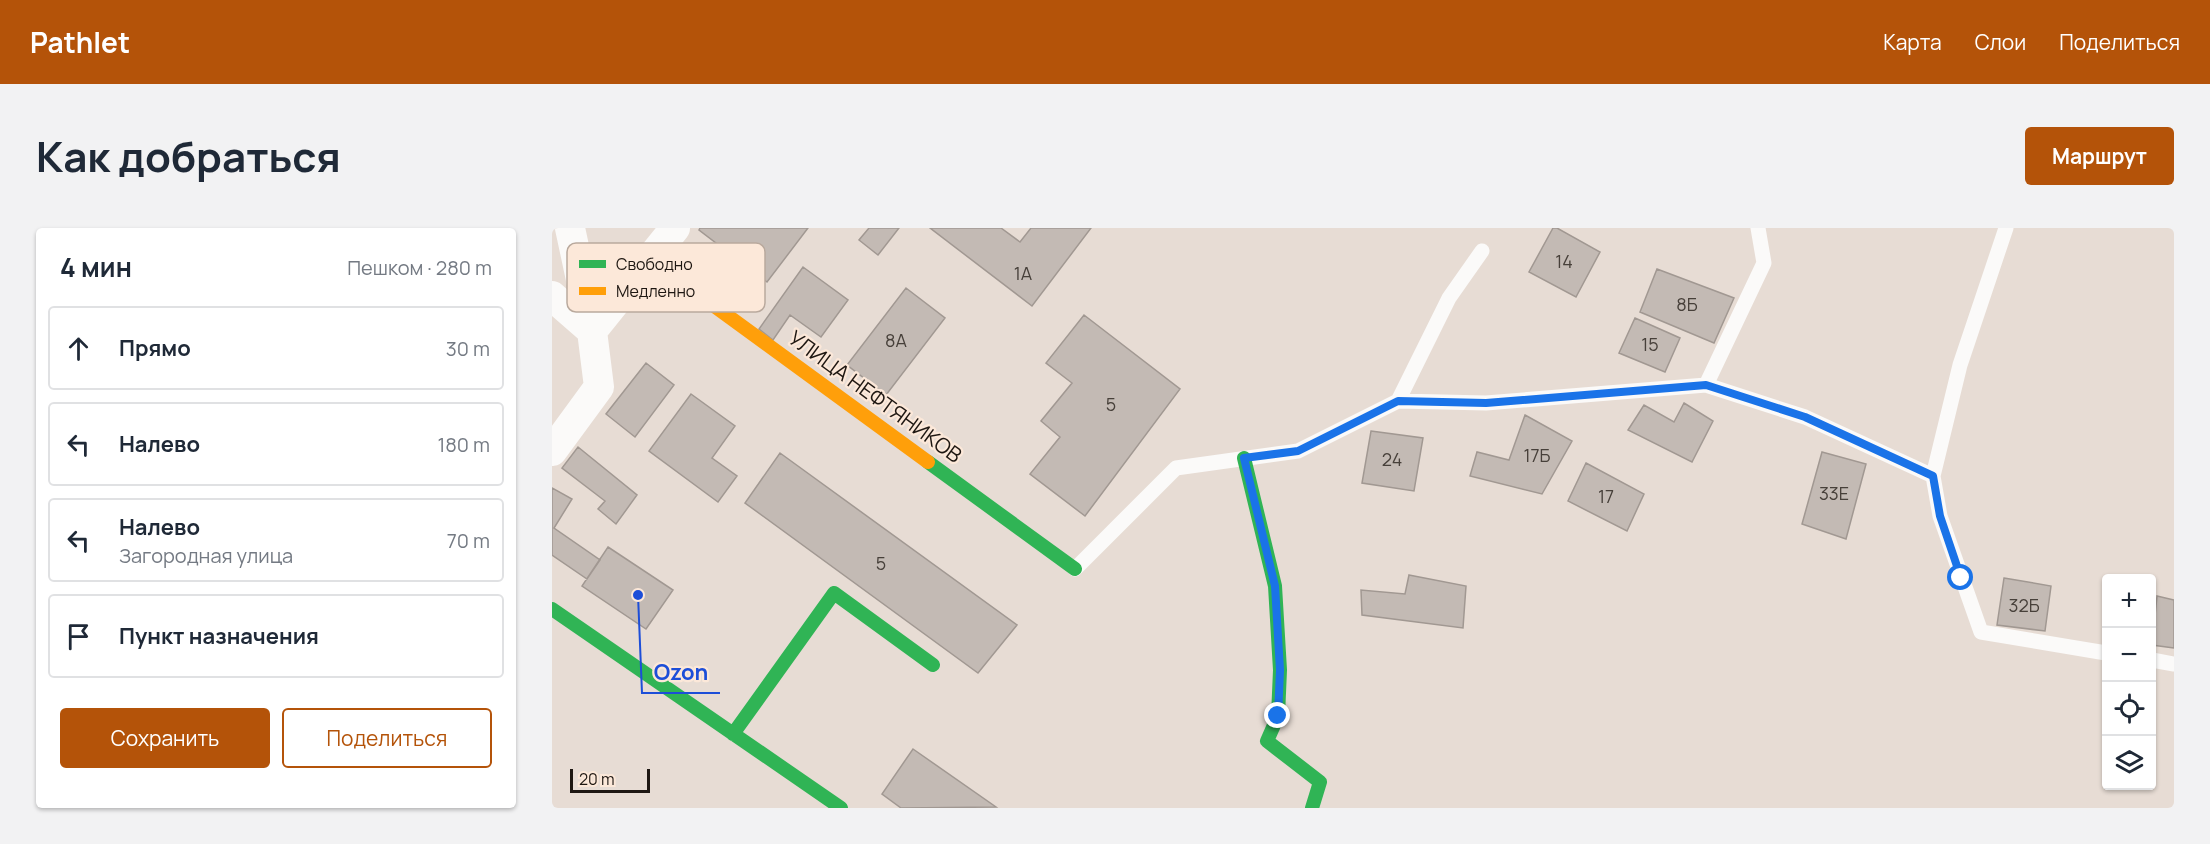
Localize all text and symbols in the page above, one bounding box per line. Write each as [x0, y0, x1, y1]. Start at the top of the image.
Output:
text: Pathlet [30, 23, 130, 61]
text: Карта [1883, 28, 1942, 56]
text: Слои [1975, 28, 2026, 56]
text: Поделиться [2059, 28, 2180, 56]
text: Как добраться [36, 127, 341, 185]
button: Маршрут [2025, 127, 2174, 185]
legend [567, 243, 765, 312]
text: 4 мин [60, 249, 132, 285]
house number: 14 [1555, 249, 1573, 273]
text: Свободно [616, 253, 693, 275]
text: Пешком · 280 m [347, 254, 492, 281]
house number: 1А [1014, 261, 1033, 285]
text: Медленно [616, 280, 695, 302]
house number: 8Б [1676, 292, 1698, 316]
street label: УЛИЦА НЕФТЯНИКОВ [783, 324, 968, 469]
house number: 8А [885, 328, 908, 352]
icon: ahead [62, 332, 95, 365]
house number: 15 [1641, 332, 1659, 356]
text: Прямо [119, 333, 191, 363]
text: 30 m [446, 335, 490, 362]
house number: 5 [1106, 392, 1116, 416]
icon: left [62, 428, 95, 461]
text: Налево [119, 429, 200, 459]
text: 180 m [437, 431, 490, 458]
house number: 17Б [1524, 443, 1551, 467]
house number: 24 [1382, 447, 1402, 471]
house number: 33Е [1819, 481, 1849, 505]
house number: 17 [1598, 484, 1614, 508]
text: Налево [119, 512, 200, 542]
icon: left [62, 524, 95, 557]
text: 70 m [447, 527, 490, 554]
text: Загородная улица [119, 542, 293, 569]
house number: 5 [876, 551, 886, 575]
route start [1947, 564, 1973, 590]
map controls [2102, 574, 2156, 790]
button: + [2102, 574, 2156, 628]
house number: 32Б [2008, 593, 2040, 617]
icon: arrive [62, 620, 95, 653]
text: Пункт назначения [119, 621, 319, 651]
button: − [2102, 628, 2156, 682]
callout: Ozon [642, 653, 720, 693]
text: Ozon [654, 657, 708, 687]
button: locate [2102, 682, 2156, 736]
route end [1264, 702, 1290, 728]
button: Сохранить [60, 708, 270, 768]
button: Поделиться [282, 708, 492, 768]
button: layers [2102, 736, 2156, 790]
scale bar [570, 766, 650, 794]
text: 20 m [579, 768, 615, 790]

